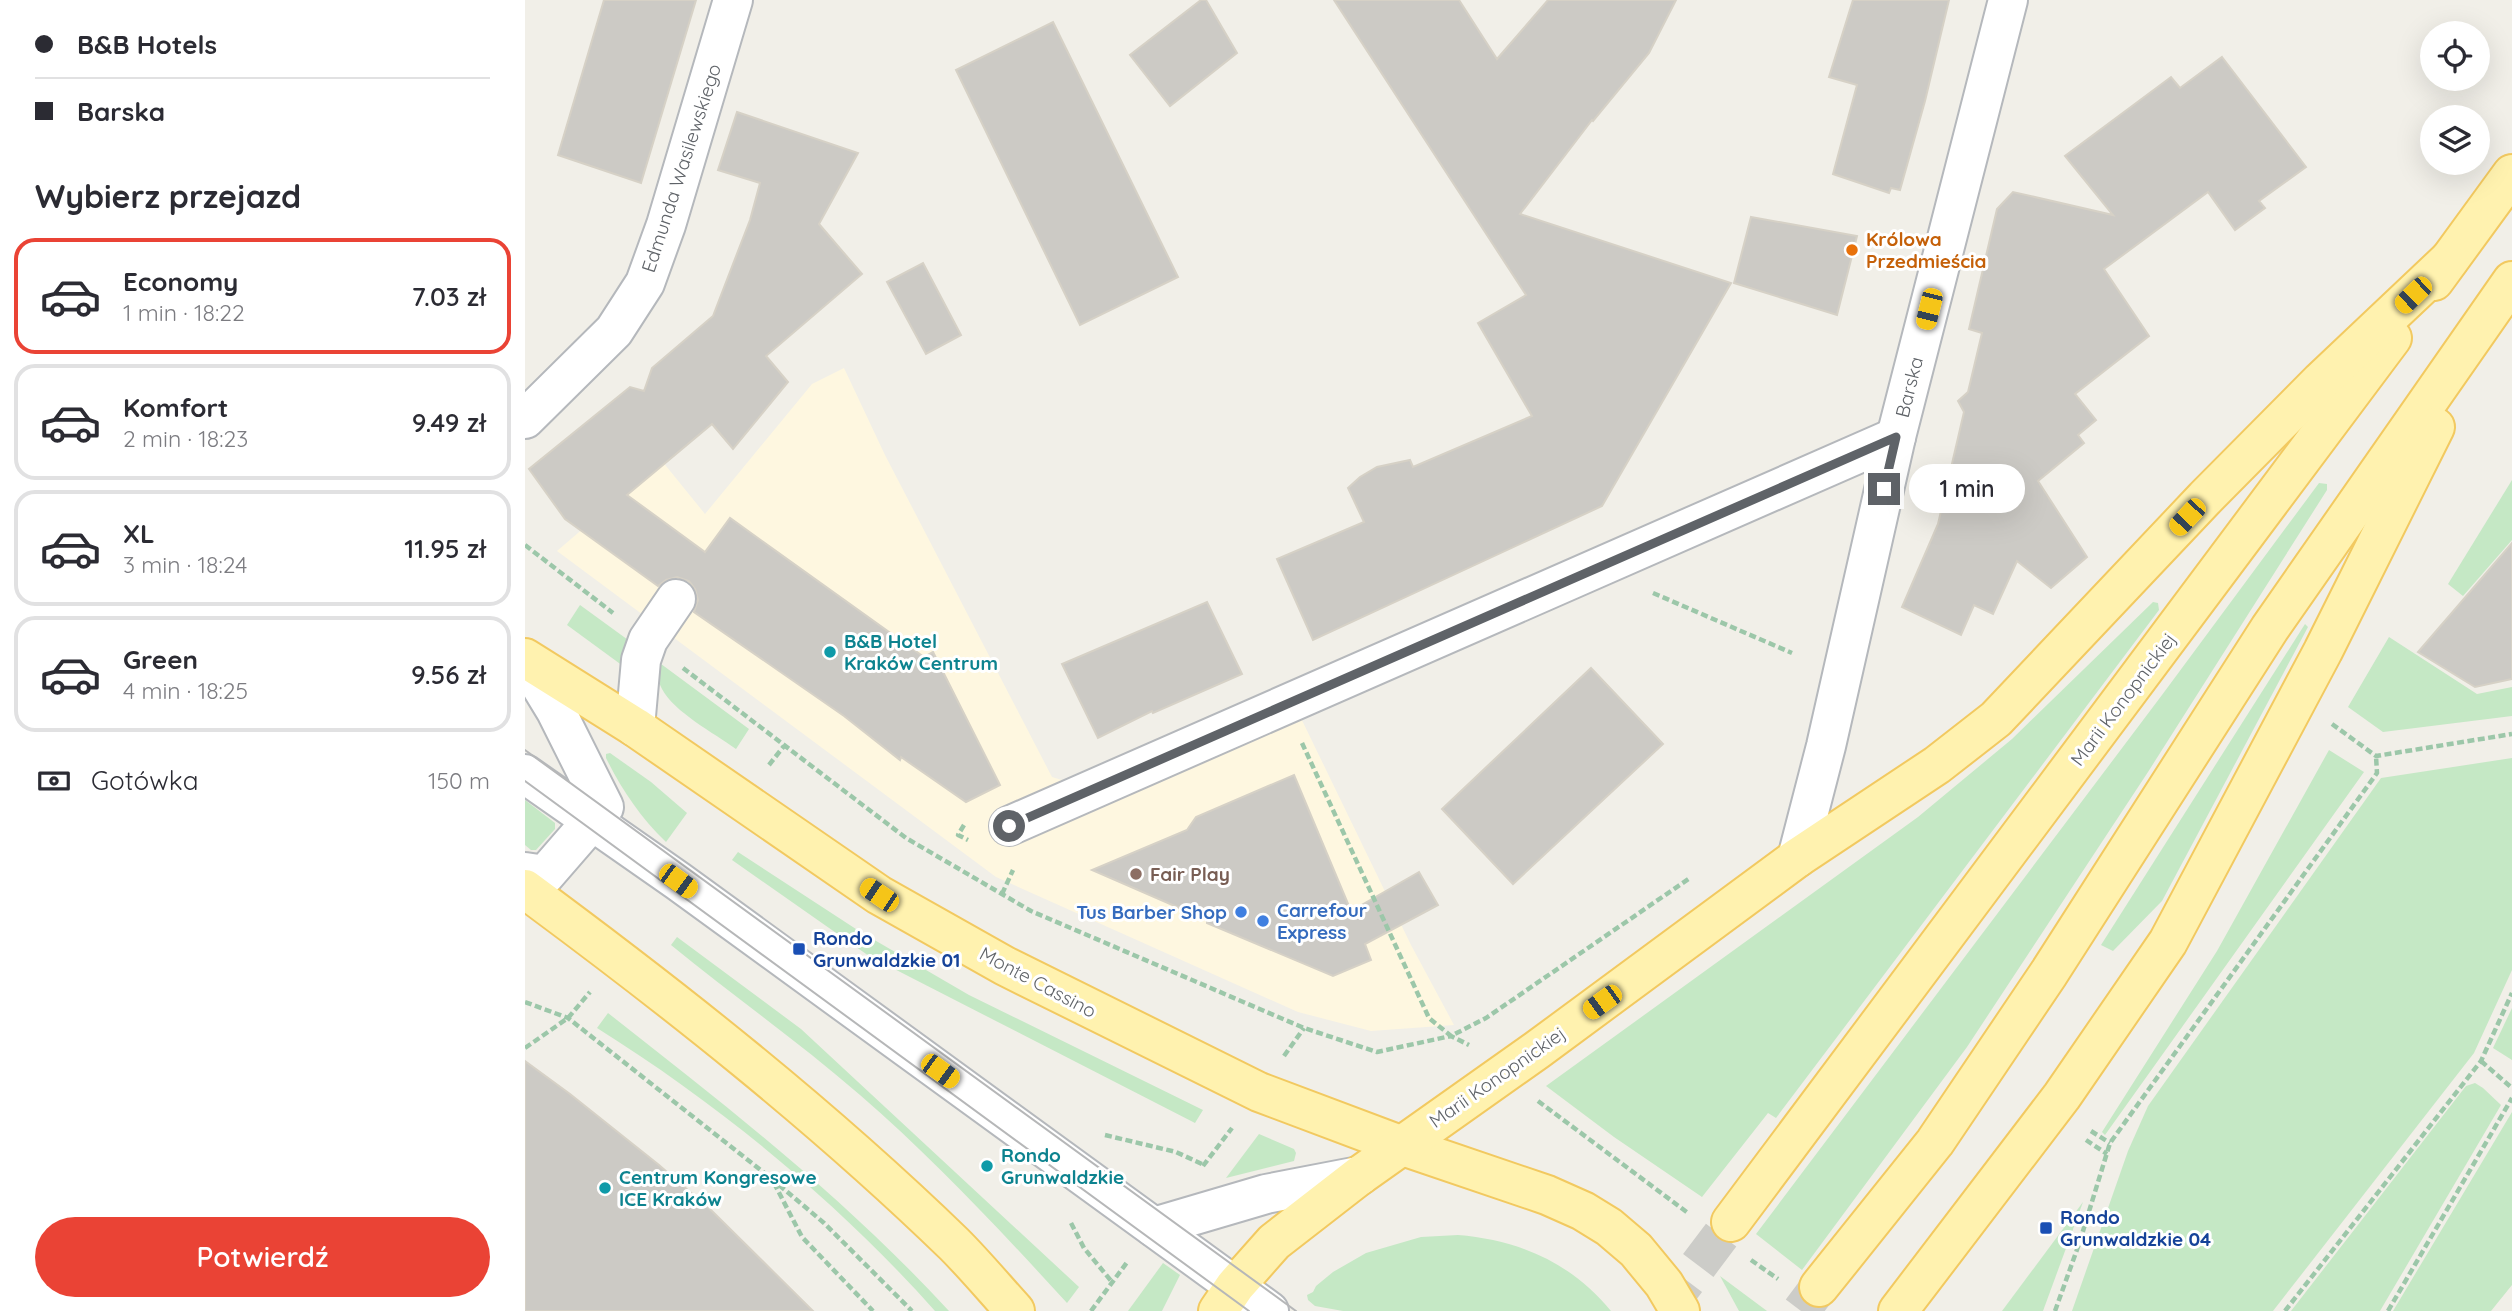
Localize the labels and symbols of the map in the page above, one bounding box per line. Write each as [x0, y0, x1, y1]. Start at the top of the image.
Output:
street label: Edmunda Wasilewskiego [636, 61, 726, 275]
place label: Królowa Przedmieścia [1866, 227, 1987, 273]
marker: Królowa Przedmieścia [1844, 242, 1860, 258]
car [2391, 273, 2436, 317]
car [1914, 286, 1945, 332]
street label: Barska [1890, 354, 1928, 420]
callout: 1 min [1909, 464, 2024, 514]
route end [1868, 473, 1900, 505]
car [2165, 494, 2210, 540]
street label: Marii Konopnickiej [2065, 628, 2181, 770]
place label: B&B Hotel Kraków Centrum [844, 629, 998, 675]
marker: B&B Hotel Kraków Centrum [822, 644, 838, 660]
route start [993, 810, 1025, 842]
car [655, 860, 702, 902]
place label: Fair Play [1150, 862, 1230, 886]
marker: Fair Play [1128, 866, 1144, 882]
car [856, 875, 903, 915]
place label: Carrefour Express [1277, 898, 1367, 944]
place label: Tus Barber Shop [1076, 900, 1227, 924]
marker: Tus Barber Shop [1233, 904, 1249, 920]
marker: Carrefour Express [1255, 913, 1271, 929]
place label: Rondo Grunwaldzkie 01 [813, 926, 961, 972]
marker: Rondo Grunwaldzkie 01 [791, 941, 807, 957]
street label: Monte Cassino [976, 941, 1100, 1023]
car [1579, 981, 1626, 1023]
street label: Marii Konopnickiej [1424, 1021, 1570, 1133]
car [917, 1050, 964, 1092]
place label: Rondo Grunwaldzkie [1001, 1143, 1124, 1189]
marker: Rondo Grunwaldzkie [979, 1158, 995, 1174]
place label: Centrum Kongresowe ICE Kraków [619, 1165, 817, 1211]
marker: Centrum Kongresowe ICE Kraków [597, 1180, 613, 1196]
place label: Rondo Grunwaldzkie 04 [2060, 1205, 2211, 1251]
marker: Rondo Grunwaldzkie 04 [2038, 1220, 2054, 1236]

